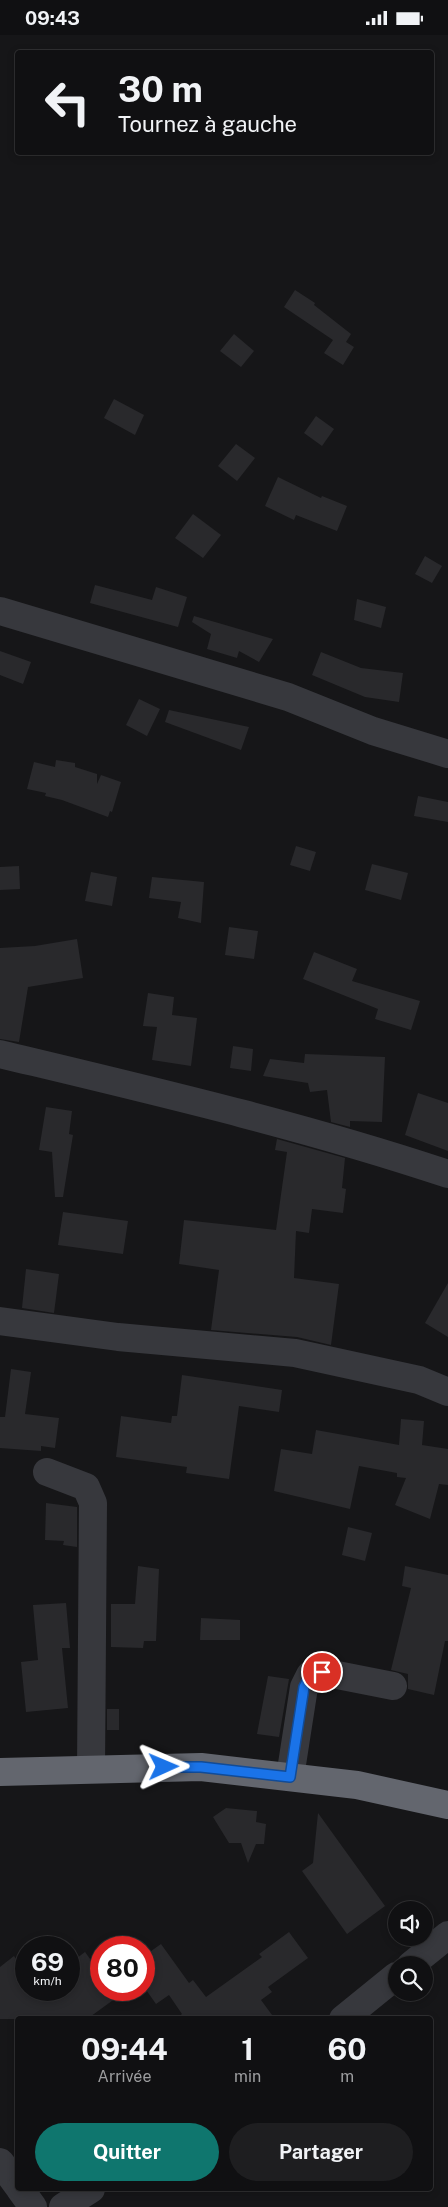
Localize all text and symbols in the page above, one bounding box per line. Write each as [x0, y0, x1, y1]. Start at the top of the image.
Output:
text: 09:43 [25, 7, 80, 29]
text: 30 m [118, 69, 203, 110]
icon: left [35, 70, 100, 135]
text: Tournez à gauche [118, 111, 297, 137]
pin [301, 1651, 343, 1693]
icon: arrive [308, 1658, 336, 1686]
position arrow [137, 1740, 189, 1792]
map controls [388, 1901, 433, 2001]
button: sound [388, 1901, 433, 1946]
speed limit sign: 80 [90, 1936, 155, 2001]
text: 69 [31, 1947, 64, 1977]
button: search [388, 1956, 433, 2001]
text: km/h [33, 1974, 62, 1988]
text: 09:44 [81, 2031, 168, 2067]
text: 1 [241, 2031, 254, 2067]
text: 60 [328, 2031, 367, 2067]
text: Arrivée [98, 2067, 151, 2086]
text: min [234, 2067, 261, 2086]
text: m [340, 2067, 354, 2086]
button: Quitter [35, 2123, 219, 2181]
button: Partager [229, 2123, 413, 2181]

